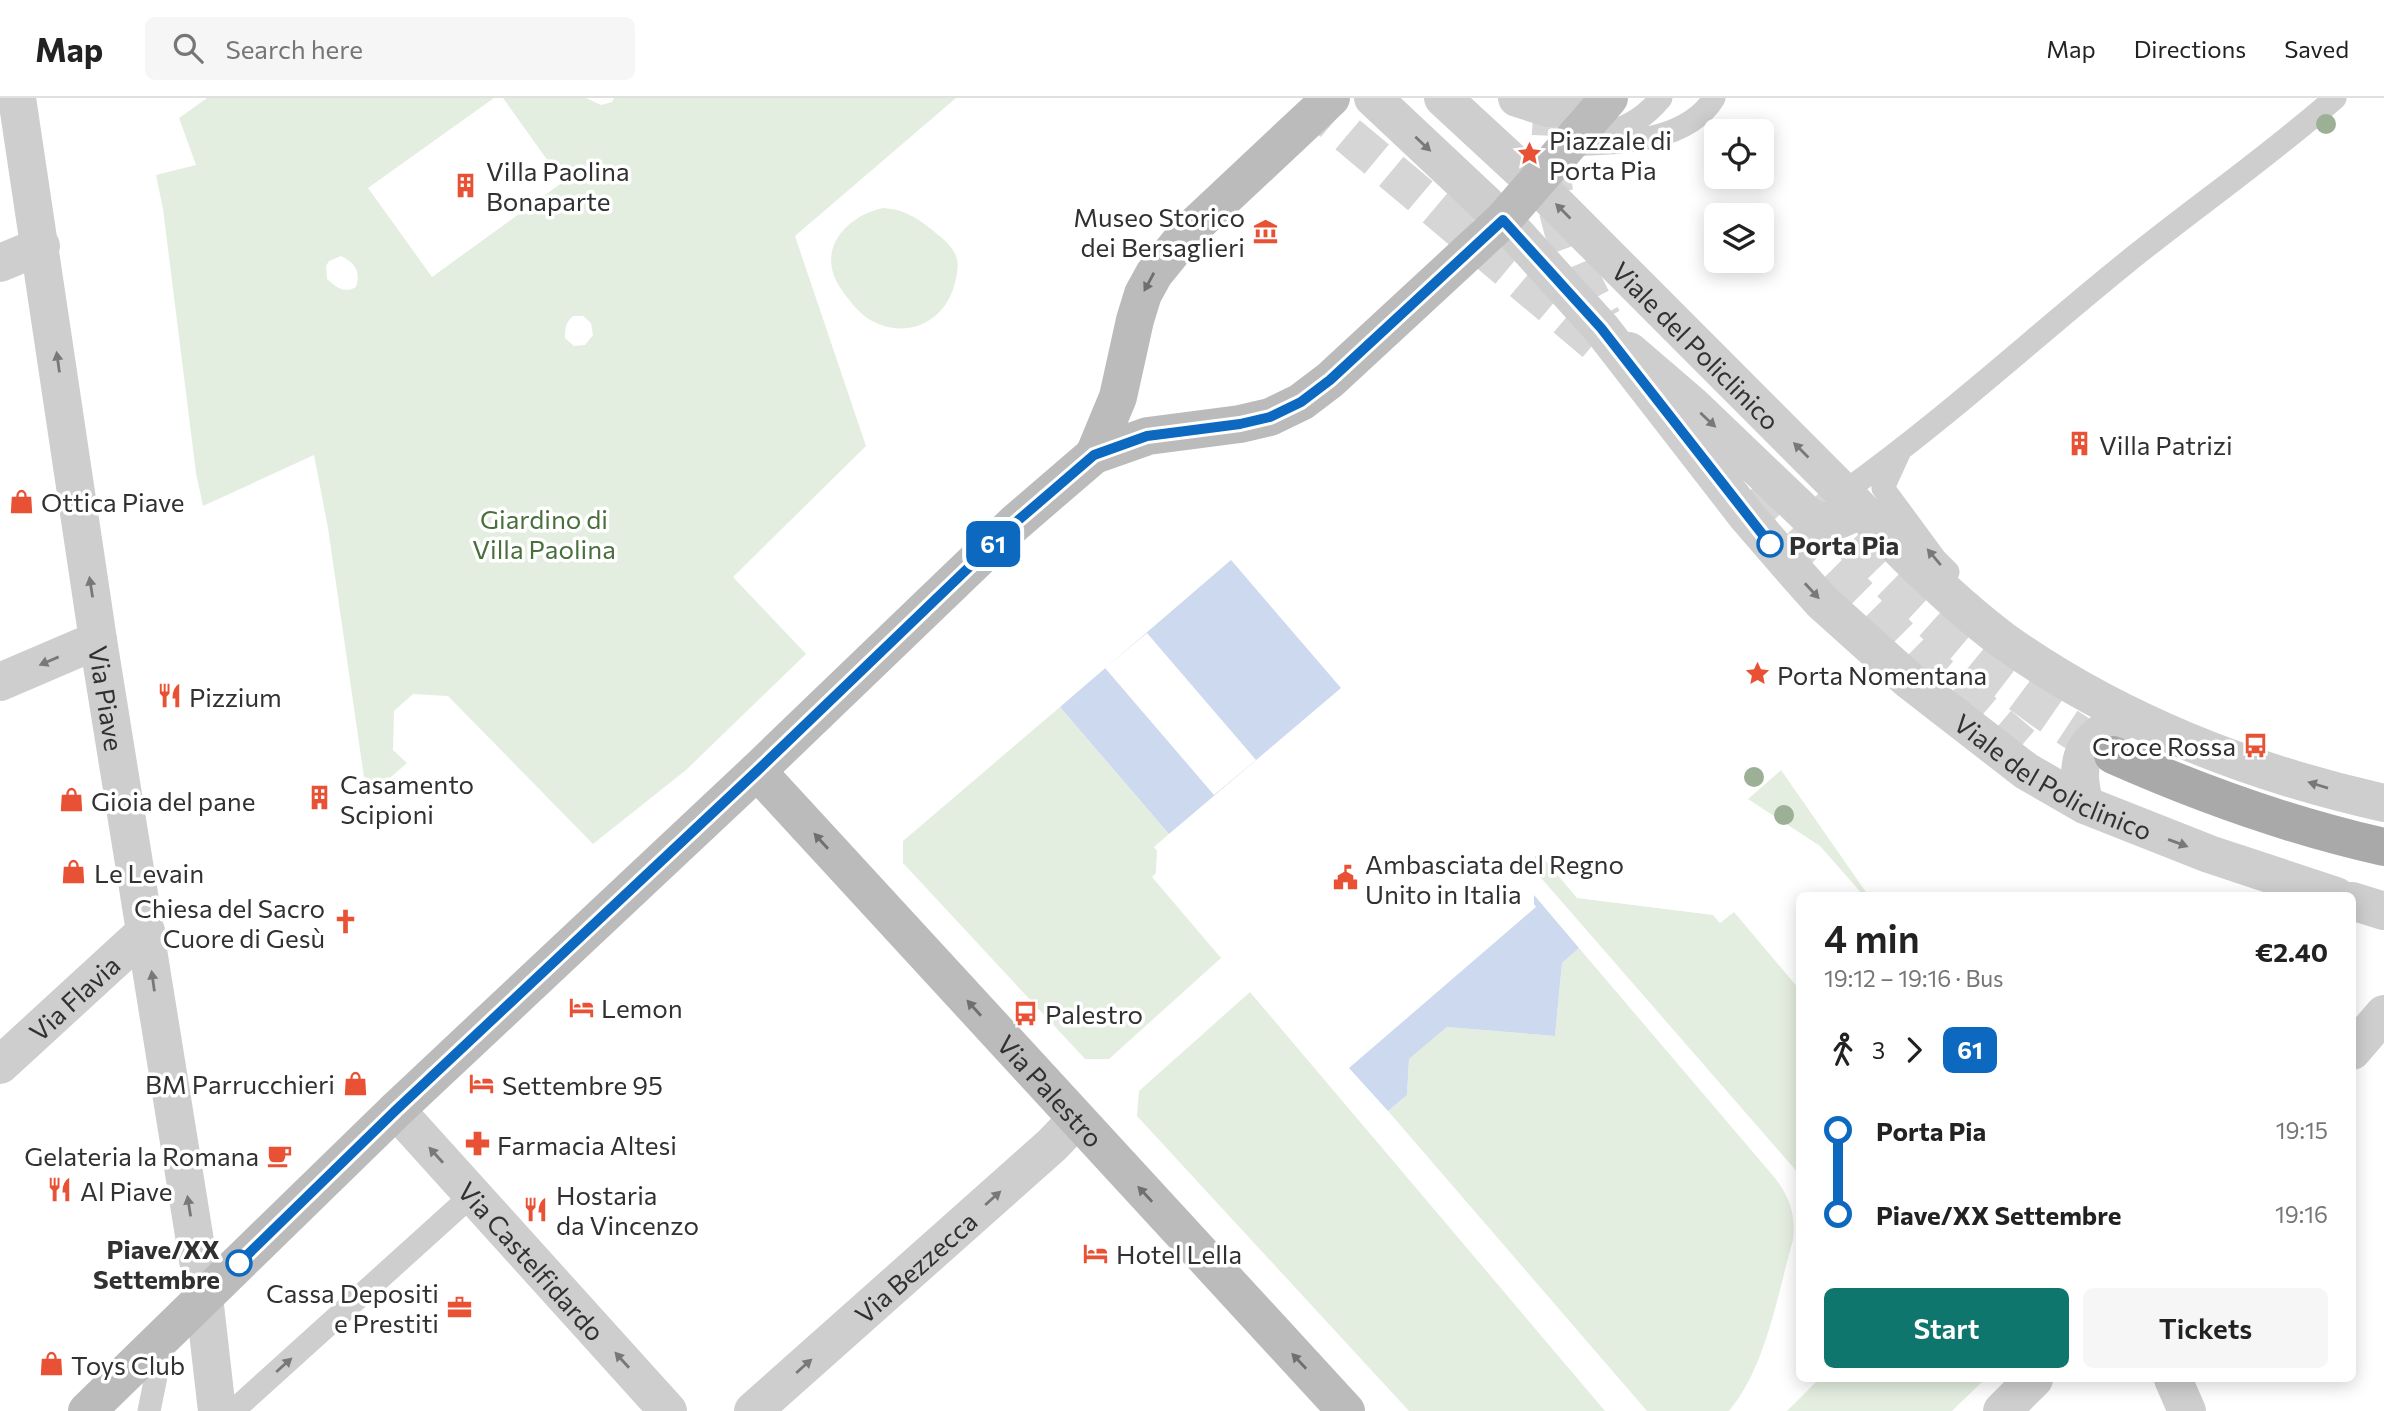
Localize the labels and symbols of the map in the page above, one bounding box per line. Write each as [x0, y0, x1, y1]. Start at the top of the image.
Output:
place label: Piazzale di Porta Pia [1549, 124, 1672, 185]
one-way arrow [1414, 136, 1431, 152]
place icon: Piazzale di Porta Pia [1515, 140, 1543, 168]
place label: Villa Paolina Bonaparte [486, 155, 630, 216]
building icon: Villa Paolina Bonaparte [452, 171, 480, 199]
place label: Museo Storico dei Bersaglieri [1073, 201, 1245, 262]
one-way arrow [1555, 203, 1572, 220]
museum icon: Museo Storico dei Bersaglieri [1251, 217, 1279, 245]
street label: Viale del Policlinico [1606, 254, 1787, 435]
one-way arrow [1144, 273, 1156, 293]
one-way arrow [52, 351, 63, 373]
one-way arrow [1699, 412, 1716, 428]
place label: Villa Patrizi [2099, 429, 2233, 460]
building icon: Villa Patrizi [2065, 430, 2093, 458]
one-way arrow [1793, 441, 1810, 458]
place label: Ottica Piave [41, 486, 185, 517]
shop icon: Ottica Piave [7, 487, 35, 515]
park label: Giardino di Villa Paolina [472, 503, 616, 564]
line badge: 61 [962, 521, 1024, 567]
place label: Porta Pia [1789, 529, 1899, 560]
marker: Porta Pia [1757, 531, 1783, 557]
one-way arrow [1927, 549, 1942, 567]
one-way arrow [85, 576, 96, 598]
one-way arrow [1804, 582, 1820, 599]
street label: Via Piave [84, 643, 131, 753]
one-way arrow [38, 655, 59, 666]
place label: Porta Nomentana [1777, 659, 1987, 690]
place icon: Porta Nomentana [1743, 660, 1771, 688]
place label: Pizzium [189, 681, 282, 712]
restaurant icon: Pizzium [155, 682, 183, 710]
street label: Viale del Policlinico [1949, 706, 2157, 845]
place label: Croce Rossa [2092, 730, 2236, 761]
bus stop icon: Croce Rossa [2242, 731, 2270, 759]
place label: Casamento Scipioni [340, 768, 474, 829]
one-way arrow [2307, 779, 2328, 789]
building icon: Casamento Scipioni [306, 784, 334, 812]
place label: Gioia del pane [91, 785, 255, 816]
shop icon: Gioia del pane [57, 786, 85, 814]
one-way arrow [813, 833, 829, 850]
one-way arrow [2167, 837, 2188, 848]
place label: Ambasciata del Regno Unito in Italia [1365, 848, 1624, 909]
place label: Le Levain [94, 857, 204, 888]
shop icon: Le Levain [60, 858, 88, 886]
public building icon: Ambasciata del Regno Unito in Italia [1331, 864, 1359, 892]
place label: Chiesa del Sacro Cuore di Gesù [134, 892, 325, 953]
church icon: Chiesa del Sacro Cuore di Gesù [331, 908, 359, 936]
street label: Via Flavia [22, 948, 125, 1047]
one-way arrow [148, 970, 159, 992]
place label: Lemon [601, 992, 683, 1023]
hotel icon: Lemon [567, 993, 595, 1021]
place label: Palestro [1045, 998, 1143, 1029]
bus stop icon: Palestro [1011, 999, 1039, 1027]
one-way arrow [967, 1000, 982, 1017]
street label: Via Palestro [992, 1028, 1110, 1153]
place label: BM Parrucchieri [145, 1068, 335, 1099]
shop icon: BM Parrucchieri [341, 1069, 369, 1097]
place label: Settembre 95 [502, 1069, 663, 1100]
hotel icon: Settembre 95 [468, 1070, 496, 1098]
place label: Farmacia Altesi [497, 1129, 677, 1160]
pharmacy icon: Farmacia Altesi [463, 1130, 491, 1158]
place label: Gelateria la Romana [24, 1140, 259, 1171]
cafe icon: Gelateria la Romana [265, 1141, 293, 1169]
one-way arrow [428, 1146, 444, 1164]
place label: Al Piave [80, 1175, 172, 1206]
street label: Via Castelfidardo [452, 1175, 612, 1346]
restaurant icon: Al Piave [46, 1176, 74, 1204]
place label: Hostaria da Vincenzo [556, 1179, 699, 1240]
one-way arrow [1137, 1186, 1153, 1203]
one-way arrow [984, 1191, 1001, 1206]
one-way arrow [183, 1194, 194, 1216]
restaurant icon: Hostaria da Vincenzo [522, 1195, 550, 1223]
street label: Via Bezzecca [848, 1204, 982, 1329]
place label: Piave/XX Settembre [93, 1233, 220, 1294]
place label: Hotel Lella [1116, 1238, 1242, 1269]
hotel icon: Hotel Lella [1082, 1239, 1110, 1267]
marker: Piave/XX Settembre [226, 1250, 252, 1276]
place label: Cassa Depositi e Prestiti [266, 1277, 439, 1338]
office icon: Cassa Depositi e Prestiti [445, 1293, 473, 1321]
place label: Toys Club [71, 1349, 185, 1380]
shop icon: Toys Club [37, 1350, 65, 1378]
one-way arrow [614, 1352, 630, 1369]
one-way arrow [1292, 1353, 1308, 1370]
one-way arrow [275, 1357, 293, 1373]
one-way arrow [795, 1358, 812, 1374]

